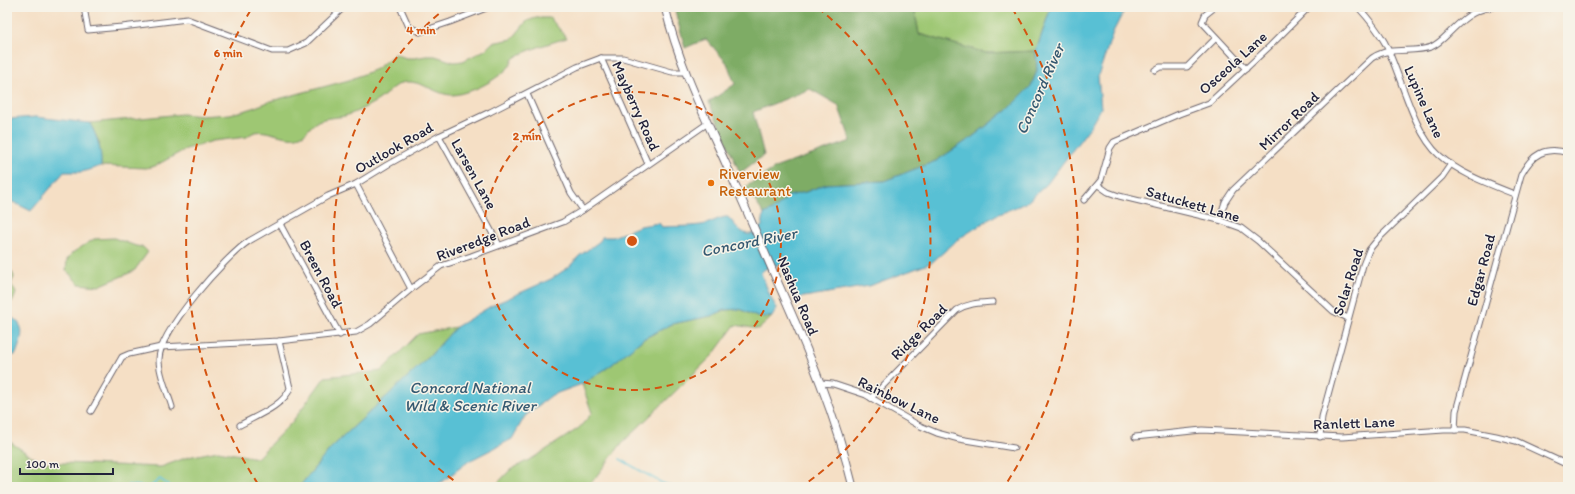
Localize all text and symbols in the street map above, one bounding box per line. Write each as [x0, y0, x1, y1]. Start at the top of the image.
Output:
text: 4 min [406, 23, 436, 37]
street label: Osceola Lane [1195, 28, 1271, 98]
water label: Concord River [1012, 39, 1069, 137]
text: 6 min [214, 46, 243, 60]
street label: Mayberry Road [608, 58, 664, 154]
street label: Lupine Lane [1400, 63, 1448, 141]
street label: Mirror Road [1255, 87, 1323, 154]
street label: Outlook Road [352, 118, 437, 178]
text: 2 min [513, 129, 542, 143]
street label: Larsen Lane [447, 136, 501, 212]
place label: Riverview Restaurant [719, 165, 791, 200]
marker: Riverview Restaurant [706, 178, 716, 188]
street label: Satuckett Lane [1144, 182, 1242, 226]
street label: Riveredge Road [434, 213, 532, 265]
water label: Concord River [700, 223, 800, 261]
street label: Edgar Road [1463, 231, 1499, 308]
centre of rings [625, 234, 639, 248]
street label: Breen Road [296, 237, 346, 311]
street label: Solar Road [1329, 246, 1367, 318]
street label: Nashua Road [773, 254, 823, 339]
street label: Ridge Road [887, 300, 951, 364]
street label: Rainbow Lane [855, 372, 943, 428]
water label: Concord National Wild & Scenic River [404, 378, 537, 415]
street label: Ranlett Lane [1313, 413, 1395, 433]
scale bar [20, 450, 113, 476]
text: 100 m [26, 457, 59, 471]

